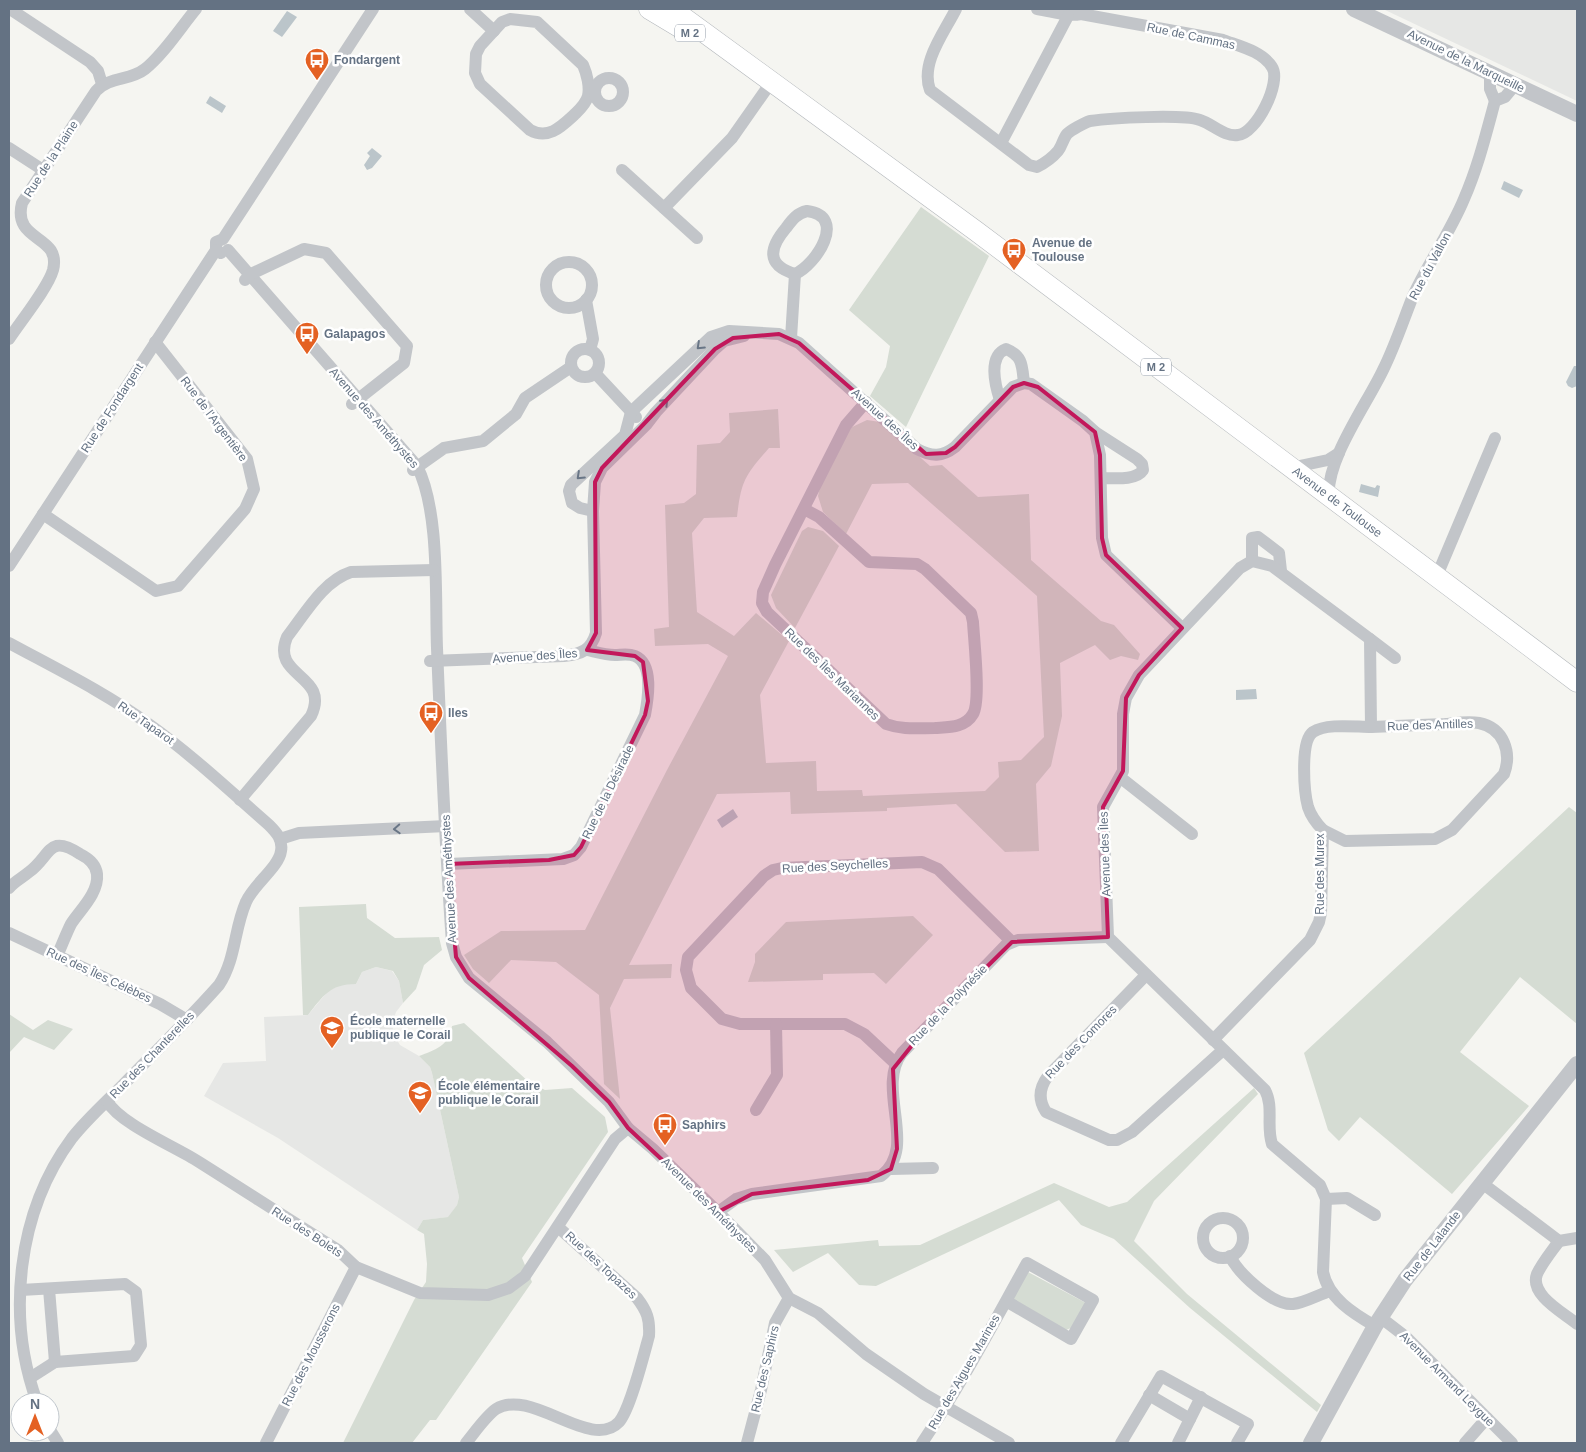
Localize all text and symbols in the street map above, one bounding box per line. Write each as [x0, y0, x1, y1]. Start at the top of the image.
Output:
street label: Rue de Cammas [1146, 20, 1236, 52]
road number: M 2 [675, 24, 705, 42]
street label: Avenue de la Marqueille [1405, 27, 1527, 96]
bus stop icon: Fondargent [304, 47, 330, 81]
place label: Fondargent [334, 53, 400, 67]
street label: Rue de la Plaine [21, 118, 81, 200]
street label: Rue du Vallon [1406, 230, 1454, 302]
place label: Avenue de Toulouse [1032, 236, 1093, 264]
bus stop icon: Avenue de Toulouse [1001, 237, 1027, 271]
bus stop icon: Galapagos [294, 321, 320, 355]
place label: Galapagos [324, 327, 386, 341]
one-way arrow [697, 340, 706, 349]
road number: M 2 [1141, 358, 1171, 376]
street label: Rue de Fondargent [78, 360, 146, 455]
street label: Avenue des Améthystes [327, 365, 421, 471]
street label: Rue de l'Argentière [178, 374, 251, 464]
street label: Avenue des Îles [849, 385, 922, 453]
one-way arrow [659, 399, 668, 408]
street label: Avenue de Toulouse [1290, 464, 1385, 540]
one-way arrow [576, 470, 585, 479]
street label: Rue des Îles Mariannes [782, 624, 883, 723]
street label: Avenue des Îles [492, 645, 578, 666]
street label: Rue Taparot [115, 699, 177, 748]
bus stop icon: Iles [418, 700, 444, 734]
place label: Iles [448, 706, 468, 720]
street label: Rue des Antilles [1387, 717, 1473, 733]
street label: Rue de la Désirade [579, 742, 637, 841]
street label: Avenue des Îles [1096, 811, 1113, 897]
street label: Avenue des Améthystes [439, 814, 459, 944]
one-way arrow [393, 823, 401, 834]
street label: Rue des Murex [1313, 833, 1327, 915]
street label: Rue des Seychelles [782, 856, 888, 876]
street label: Rue des Îles Célèbes [44, 944, 154, 1005]
street label: Rue de la Polynésie [906, 962, 990, 1048]
street label: Rue des Comores [1042, 1002, 1120, 1082]
street label: Rue des Chanterelles [107, 1009, 197, 1101]
place label: École maternelle publique le Corail [350, 1013, 451, 1042]
school or university icon: École maternelle publique le Corail [319, 1015, 345, 1049]
place label: École élémentaire publique le Corail [438, 1078, 540, 1107]
school or university icon: École élémentaire publique le Corail [407, 1080, 433, 1114]
bus stop icon: Saphirs [652, 1112, 678, 1146]
place label: Saphirs [682, 1118, 726, 1132]
street label: Avenue des Améthystes [659, 1155, 759, 1255]
street label: Rue des Bolets [269, 1204, 345, 1260]
street label: Rue de Lalande [1400, 1208, 1464, 1284]
street label: Rue des Topazes [562, 1228, 640, 1302]
street label: Rue des Mousserons [279, 1301, 343, 1409]
street label: Rue des Aigues Marines [925, 1312, 1003, 1432]
street label: Rue des Saphirs [748, 1324, 782, 1414]
street label: Avenue Armand Leygue [1397, 1329, 1497, 1429]
north arrow [10, 1392, 60, 1442]
text: N [30, 1396, 40, 1412]

